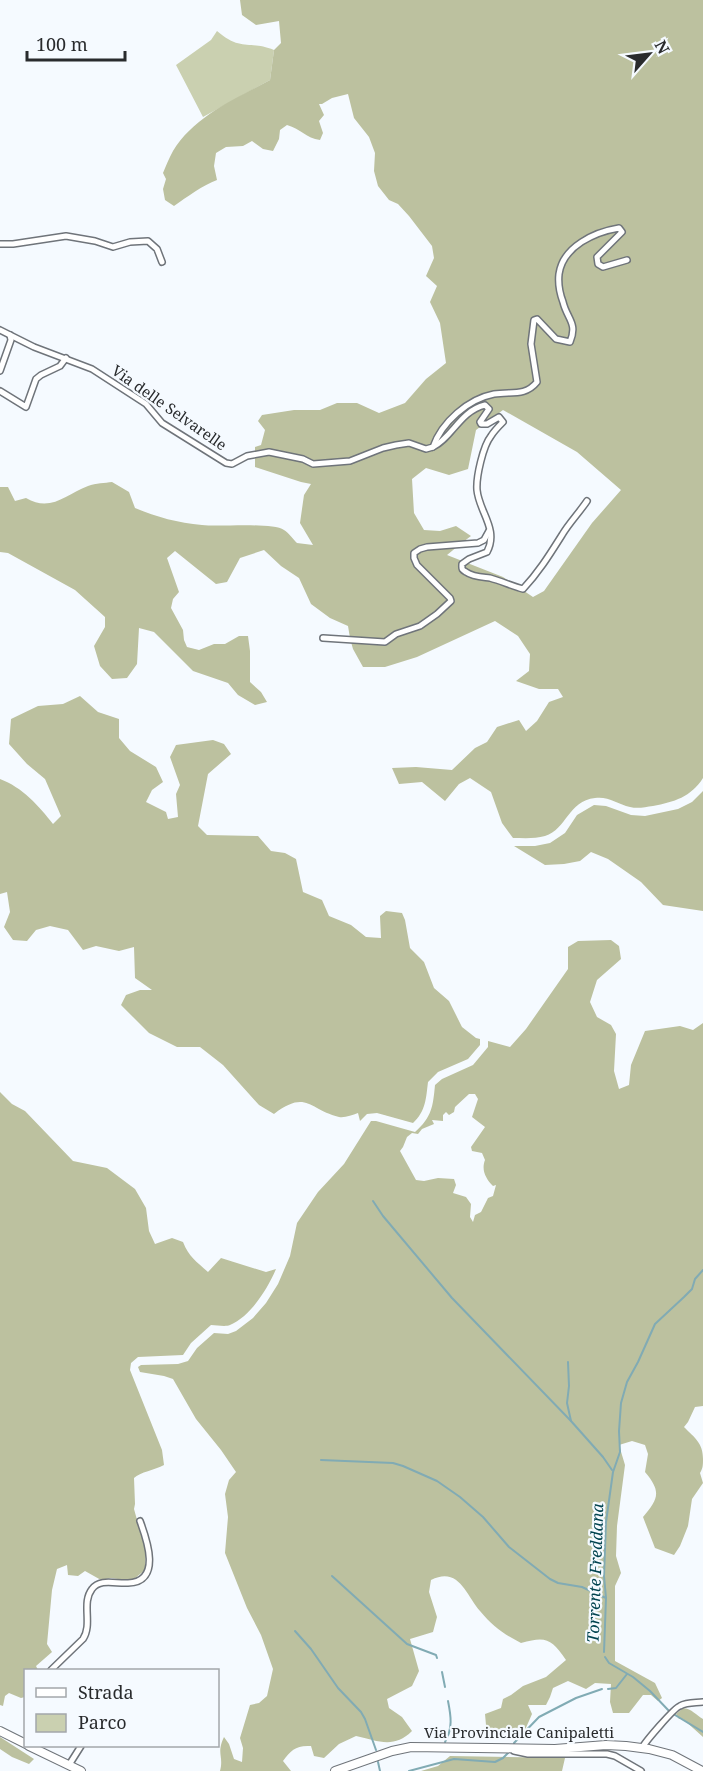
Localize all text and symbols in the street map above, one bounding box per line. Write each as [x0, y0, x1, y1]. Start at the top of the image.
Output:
scale bar [27, 24, 124, 62]
north arrow [619, 24, 679, 84]
text: 100 m [36, 32, 88, 56]
text: N [650, 36, 675, 58]
street label: Via delle Selvarelle [108, 360, 231, 454]
water label: Torrente Freddana [582, 1502, 608, 1643]
legend [24, 1669, 219, 1747]
text: Strada [78, 1680, 134, 1704]
text: Parco [78, 1710, 127, 1734]
street label: Via Provinciale Canipaletti [424, 1722, 614, 1742]

